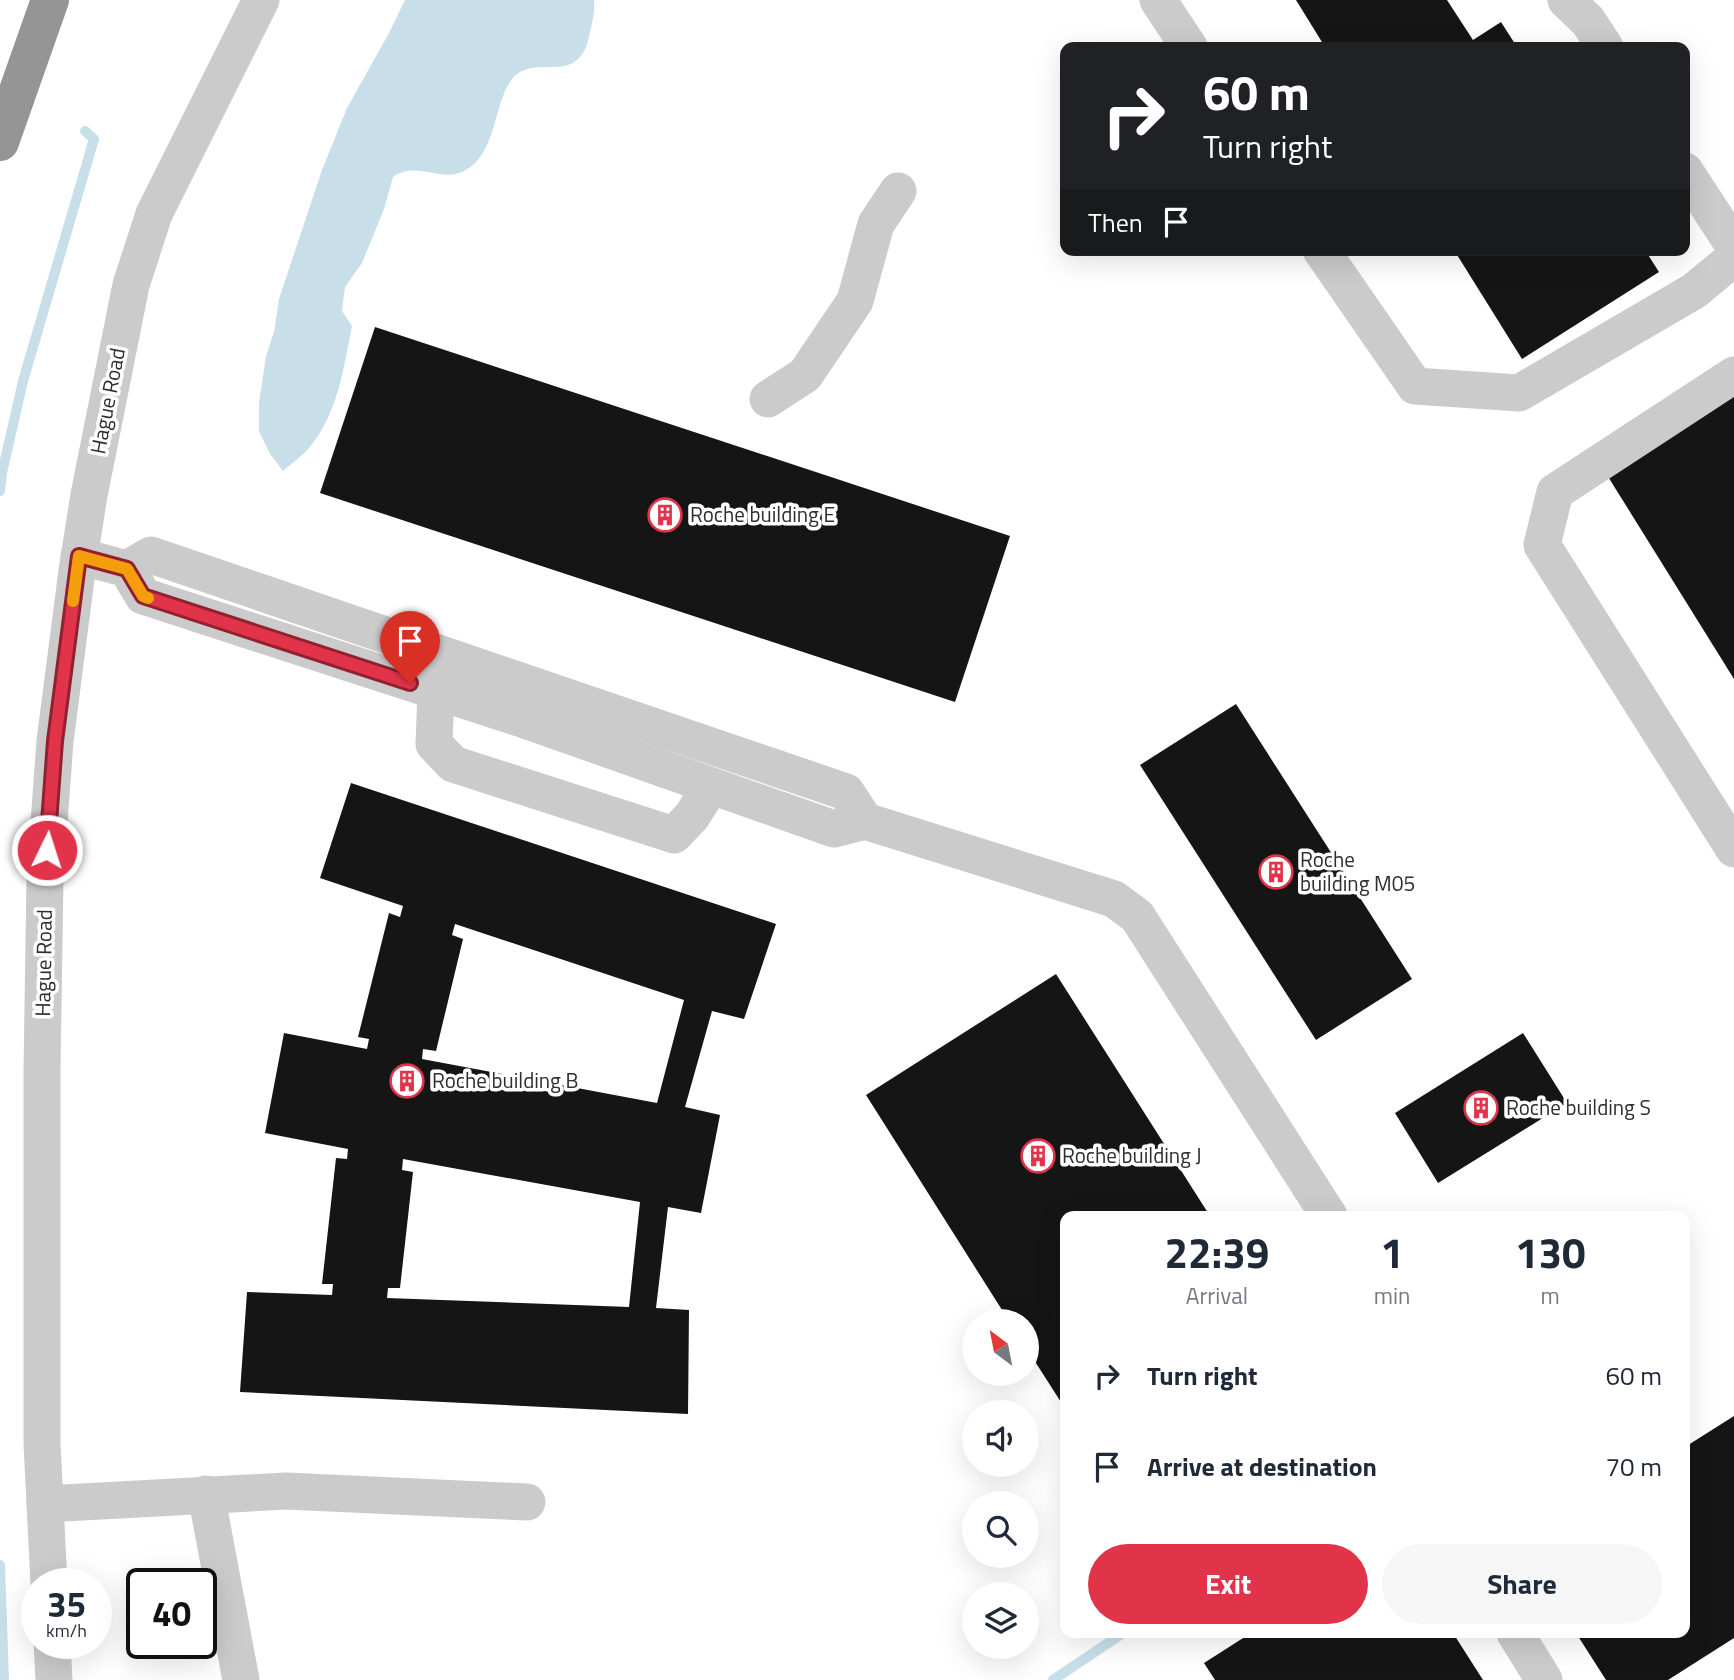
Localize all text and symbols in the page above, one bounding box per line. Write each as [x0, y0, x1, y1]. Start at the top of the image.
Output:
text: 60 m [1203, 54, 1310, 129]
icon: right [1088, 70, 1179, 161]
text: Turn right [1203, 122, 1332, 170]
text: Then [1088, 203, 1143, 242]
icon: arrive [1157, 203, 1195, 241]
street label: Hague Road [81, 345, 133, 457]
building icon: Roche building E [646, 496, 684, 534]
place label: Roche building E [690, 498, 835, 530]
pin [380, 611, 440, 683]
icon: arrive [391, 622, 429, 660]
position arrow [10, 813, 84, 887]
place label: Roche building M05 [1300, 843, 1415, 899]
building icon: Roche building M05 [1257, 853, 1295, 891]
street label: Hague Road [26, 909, 60, 1017]
building icon: Roche building B [388, 1062, 426, 1100]
place label: Roche building B [432, 1064, 578, 1096]
building icon: Roche building S [1462, 1089, 1500, 1127]
place label: Roche building S [1506, 1091, 1651, 1123]
building icon: Roche building J [1019, 1137, 1057, 1175]
place label: Roche building J [1062, 1139, 1202, 1171]
text: 22:39 [1164, 1220, 1269, 1284]
text: 1 [1380, 1220, 1404, 1284]
text: 130 [1515, 1220, 1585, 1284]
text: Arrival [1186, 1278, 1248, 1313]
text: min [1374, 1278, 1410, 1313]
text: m [1541, 1278, 1560, 1313]
north arrow [962, 1309, 1040, 1386]
map controls [962, 1309, 1039, 1659]
text: Turn right [1147, 1356, 1258, 1395]
text: 60 m [1605, 1356, 1662, 1395]
icon: right [1088, 1357, 1126, 1395]
button: sound [962, 1400, 1039, 1477]
text: Arrive at destination [1147, 1447, 1377, 1486]
text: 70 m [1605, 1447, 1662, 1486]
icon: arrive [1088, 1448, 1126, 1486]
button: search [962, 1491, 1039, 1568]
button: Exit [1088, 1544, 1368, 1624]
button: Share [1382, 1544, 1662, 1624]
speed limit sign: 40 [126, 1568, 217, 1659]
text: 35 [47, 1577, 86, 1631]
button: layers [962, 1582, 1039, 1659]
text: km/h [46, 1617, 87, 1644]

